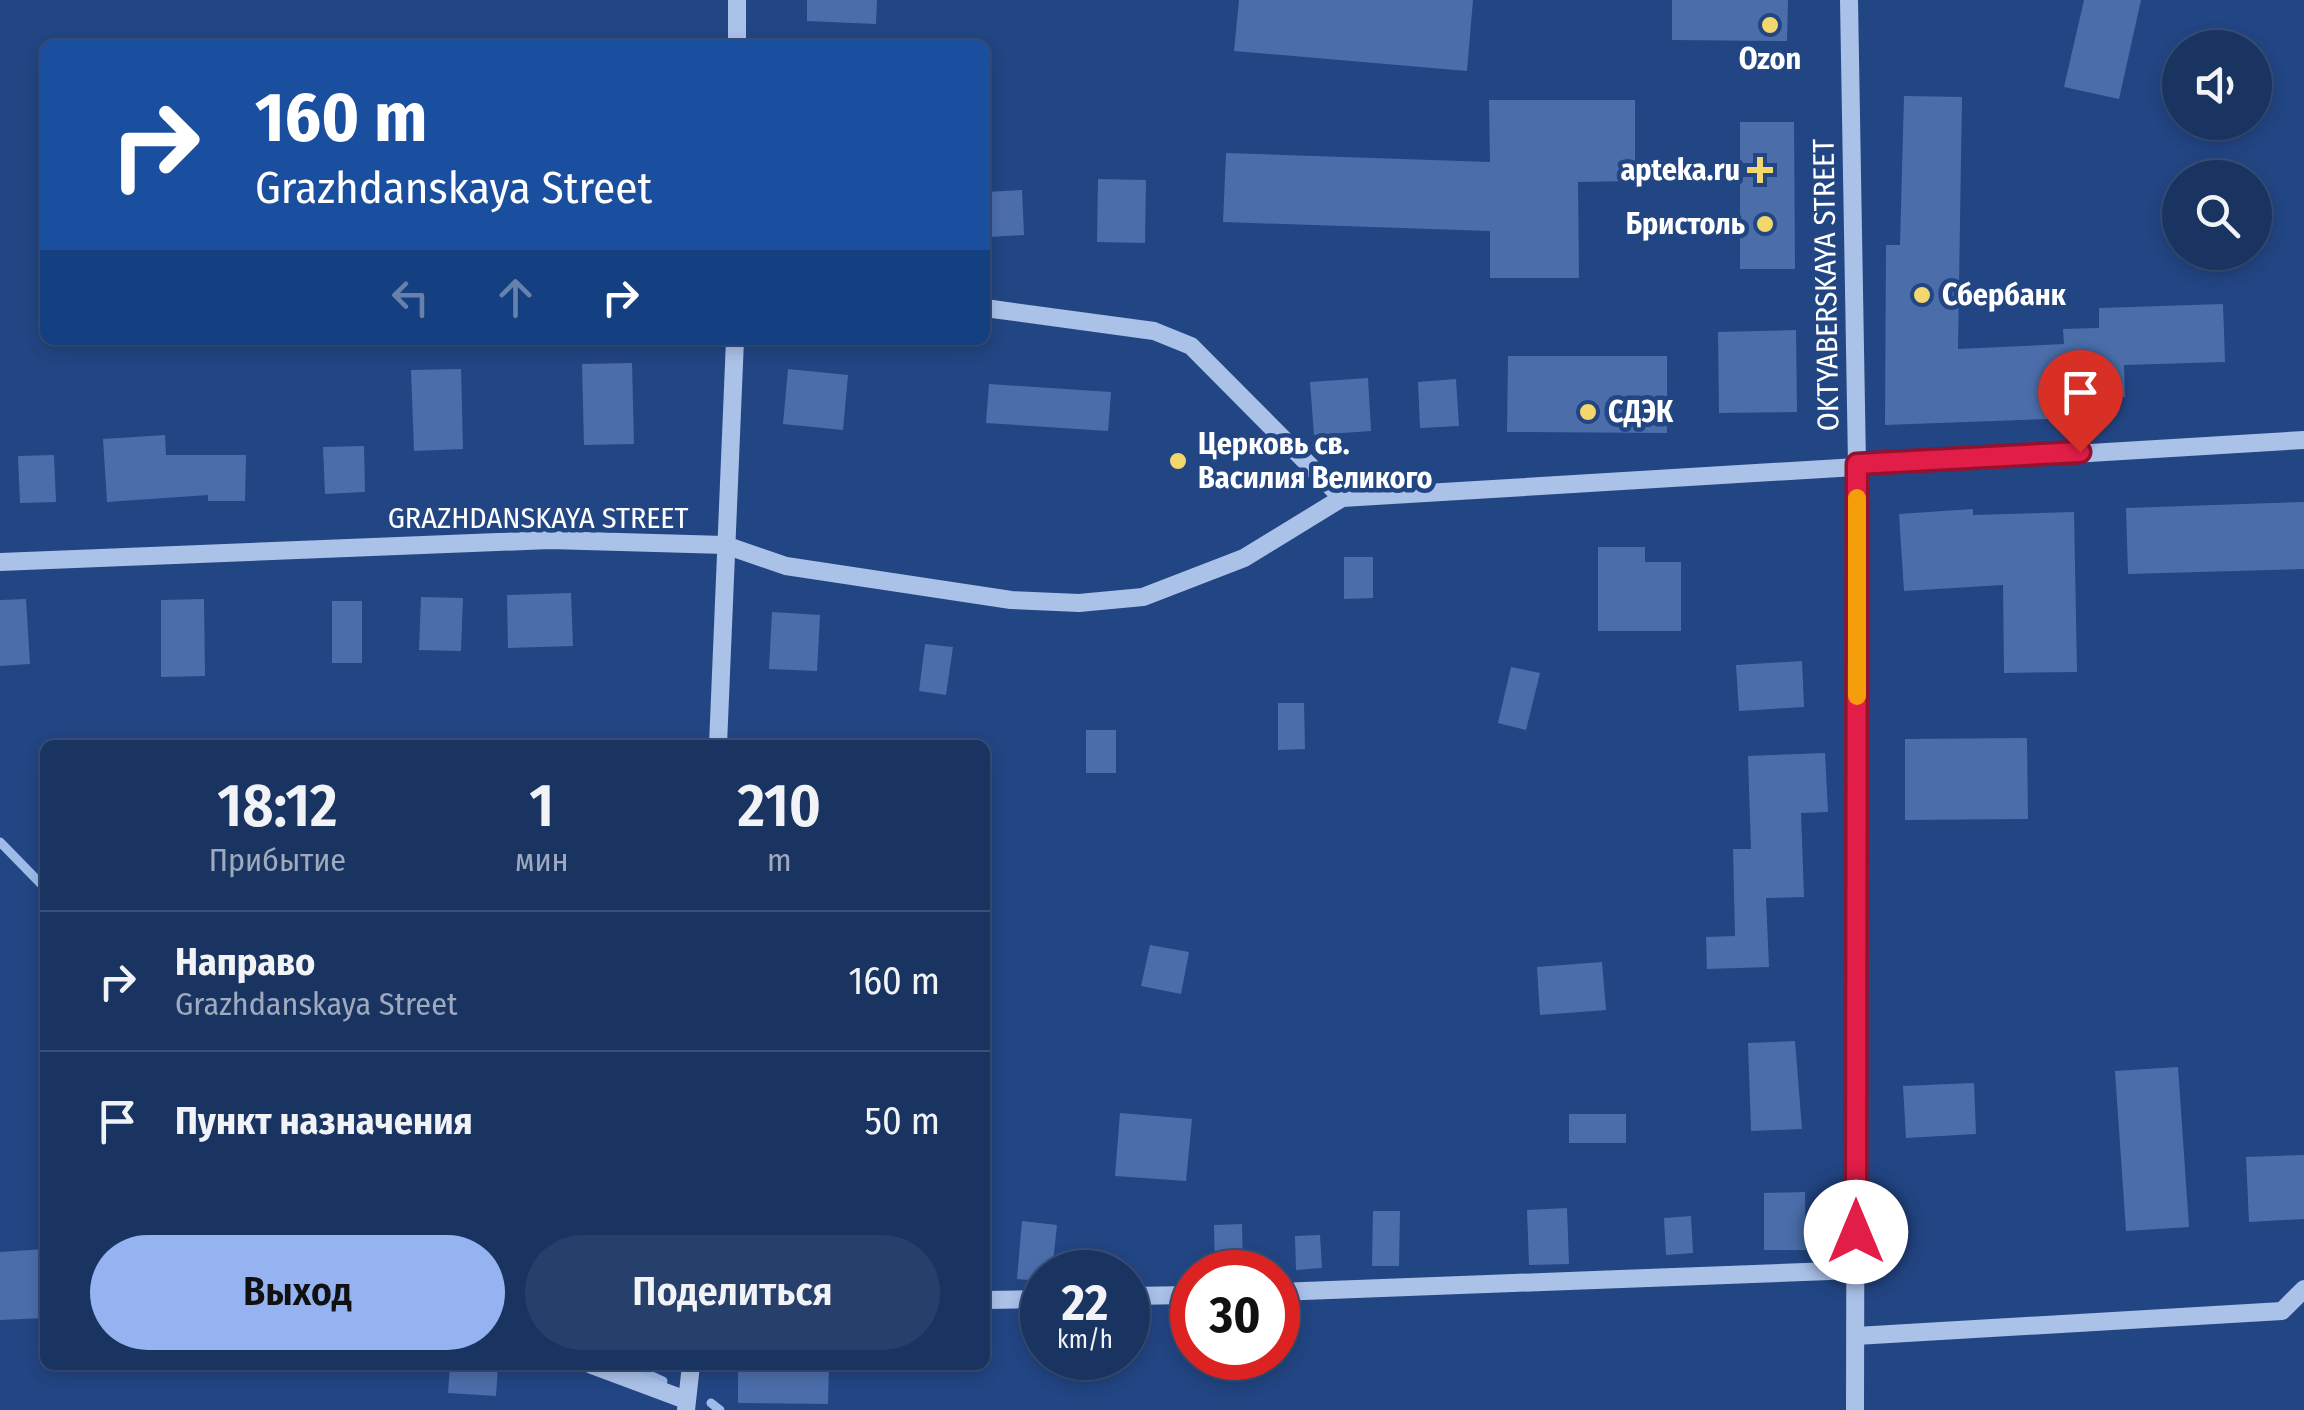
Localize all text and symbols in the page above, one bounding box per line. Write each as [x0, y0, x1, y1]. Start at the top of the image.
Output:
marker: Ozon [1759, 14, 1781, 36]
map controls [2162, 30, 2272, 270]
button: sound [2162, 30, 2272, 140]
place label: Ozon [1739, 41, 1801, 77]
text: 160 m [255, 76, 427, 160]
icon: right [90, 80, 220, 210]
street label: OKTYABERSKAYA STREET [1805, 138, 1847, 431]
place label: apteka.ru [1620, 152, 1740, 188]
marker: apteka.ru [1749, 159, 1771, 181]
button: search [2162, 160, 2272, 270]
text: Grazhdanskaya Street [255, 161, 652, 215]
place label: Бристоль [1626, 206, 1745, 242]
marker: Бристоль [1754, 213, 1776, 235]
icon: left [383, 270, 438, 325]
icon: ahead [488, 270, 543, 325]
icon: right [593, 270, 648, 325]
place label: Сбербанк [1942, 277, 2067, 313]
marker: Сбербанк [1911, 284, 1933, 306]
pin [2038, 350, 2123, 453]
icon: arrive [2053, 365, 2108, 420]
place label: СДЭК [1608, 394, 1674, 430]
marker: СДЭК [1577, 401, 1599, 423]
place label: Церковь св. Василия Великого [1198, 426, 1433, 496]
marker: Церковь св. Василия Великого [1167, 450, 1189, 472]
street label: GRAZHDANSKAYA STREET [388, 500, 688, 536]
text: 18:12 [217, 770, 338, 842]
text: 1 [529, 770, 554, 842]
text: 210 [737, 770, 821, 842]
text: Прибытие [209, 841, 346, 879]
text: мин [515, 841, 569, 879]
text: m [767, 841, 792, 879]
text: Направо [175, 939, 315, 985]
icon: right [90, 954, 145, 1009]
text: 160 m [848, 958, 940, 1004]
text: Grazhdanskaya Street [175, 985, 457, 1023]
icon: arrive [90, 1094, 145, 1149]
text: Пункт назначения [175, 1098, 473, 1144]
text: 50 m [865, 1098, 940, 1144]
position arrow [1804, 1180, 1908, 1284]
button: Выход [90, 1235, 505, 1350]
button: Поделиться [525, 1235, 940, 1350]
speed limit sign: 30 [1170, 1250, 1300, 1380]
text: 22 [1062, 1273, 1108, 1333]
text: km/h [1057, 1325, 1113, 1355]

